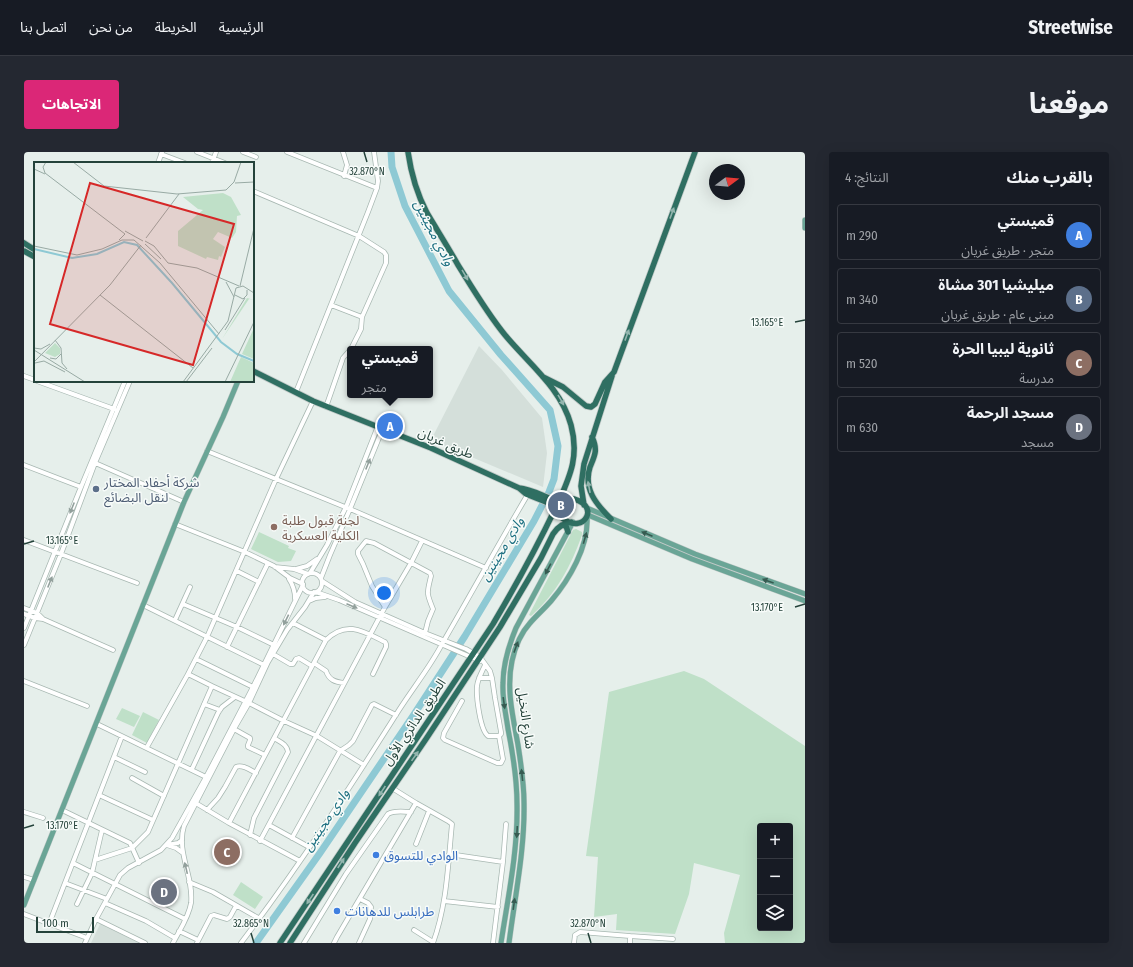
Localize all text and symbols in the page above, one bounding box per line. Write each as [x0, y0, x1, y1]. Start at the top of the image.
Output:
text: Streetwise [1028, 16, 1113, 39]
text: اتصل بنا [20, 19, 67, 36]
text: من نحن [89, 19, 133, 36]
text: الخريطة [155, 19, 197, 36]
text: الرئيسية [219, 19, 264, 36]
button: الاتجاهات [24, 80, 119, 129]
text: موقعنا [1029, 87, 1109, 120]
inset map [34, 162, 254, 382]
north arrow [709, 164, 745, 200]
text: 32.870°N [349, 166, 385, 178]
text: بالقرب منك [1007, 167, 1093, 188]
text: النتائج: 4 [845, 170, 889, 185]
water label: وادي مجينين [408, 197, 458, 270]
one-way arrow [670, 207, 676, 219]
text: قميستي [998, 212, 1054, 230]
text: 290 m [846, 228, 878, 243]
text: A [1075, 228, 1083, 243]
text: متجر · طريق غريان [961, 243, 1054, 258]
one-way arrow [461, 270, 468, 281]
text: ميليشيا 301 مشاة [938, 276, 1054, 294]
text: 340 m [846, 292, 878, 307]
text: B [1075, 292, 1083, 307]
text: مبنى عام · طريق غريان [941, 307, 1054, 322]
text: 13.165°E [751, 317, 783, 329]
one-way arrow [625, 329, 631, 341]
text: ثانوية ليبيا الحرة [952, 340, 1054, 358]
popup [347, 346, 433, 398]
text: قميستي [362, 349, 418, 367]
text: 520 m [846, 356, 877, 371]
text: C [1076, 356, 1082, 371]
text: مدرسة [1019, 371, 1054, 386]
text: متجر [362, 380, 387, 395]
one-way arrow [557, 394, 564, 406]
text: مسجد الرحمة [967, 404, 1054, 422]
pin: A [377, 411, 403, 441]
text: 630 m [846, 420, 878, 435]
text: D [1075, 420, 1083, 435]
street label: طريق غريان [416, 424, 476, 463]
text: مسجد [1021, 435, 1054, 450]
one-way arrow [365, 459, 371, 470]
place label: شركة أحفاد المختار لنقل البضائع [103, 474, 199, 508]
one-way arrow [586, 481, 592, 494]
marker: شركة أحفاد المختار لنقل البضائع [91, 484, 101, 494]
pin: B [548, 490, 574, 520]
one-way arrow [69, 502, 75, 514]
place label: لجنة قبول طلبة الكلية العسكرية [282, 513, 359, 543]
water label: وادي مجينين [476, 514, 530, 585]
marker: لجنة قبول طلبة الكلية العسكرية [269, 522, 279, 532]
one-way arrow [642, 531, 653, 537]
one-way arrow [582, 532, 588, 544]
text: 13.165°E [46, 535, 78, 547]
one-way arrow [544, 563, 551, 575]
one-way arrow [47, 576, 53, 588]
one-way arrow [762, 577, 774, 583]
your location [374, 583, 394, 603]
text: 13.170°E [751, 602, 783, 614]
one-way arrow [347, 603, 358, 609]
one-way arrow [283, 614, 289, 626]
one-way arrow [514, 641, 520, 653]
street label: الطريق الدائري الأول [379, 676, 451, 770]
street label: شارع النخيل [511, 686, 538, 750]
one-way arrow [501, 697, 507, 709]
one-way arrow [411, 750, 419, 761]
one-way arrow [519, 769, 526, 781]
water label: وادي مجينين [299, 785, 355, 856]
one-way arrow [378, 785, 386, 796]
text: 13.170°E [46, 820, 78, 832]
map controls [757, 823, 793, 931]
button: + [757, 823, 793, 859]
one-way arrow [513, 826, 520, 838]
pin: C [214, 837, 240, 867]
place label: الوادي للتسوق [384, 848, 458, 866]
marker: الوادي للتسوق [371, 850, 381, 860]
one-way arrow [337, 858, 345, 868]
button: − [757, 859, 793, 895]
one-way arrow [182, 861, 188, 874]
pin: D [151, 877, 177, 907]
one-way arrow [306, 894, 314, 904]
button: layers [757, 895, 793, 931]
one-way arrow [511, 898, 517, 910]
place label: طرابلس للدهانات [345, 904, 434, 920]
marker: طرابلس للدهانات [332, 906, 342, 916]
scale bar [36, 915, 94, 934]
text: 100 m [42, 917, 69, 930]
text: 32.865°N [233, 918, 269, 930]
text: 32.870°N [570, 918, 606, 930]

